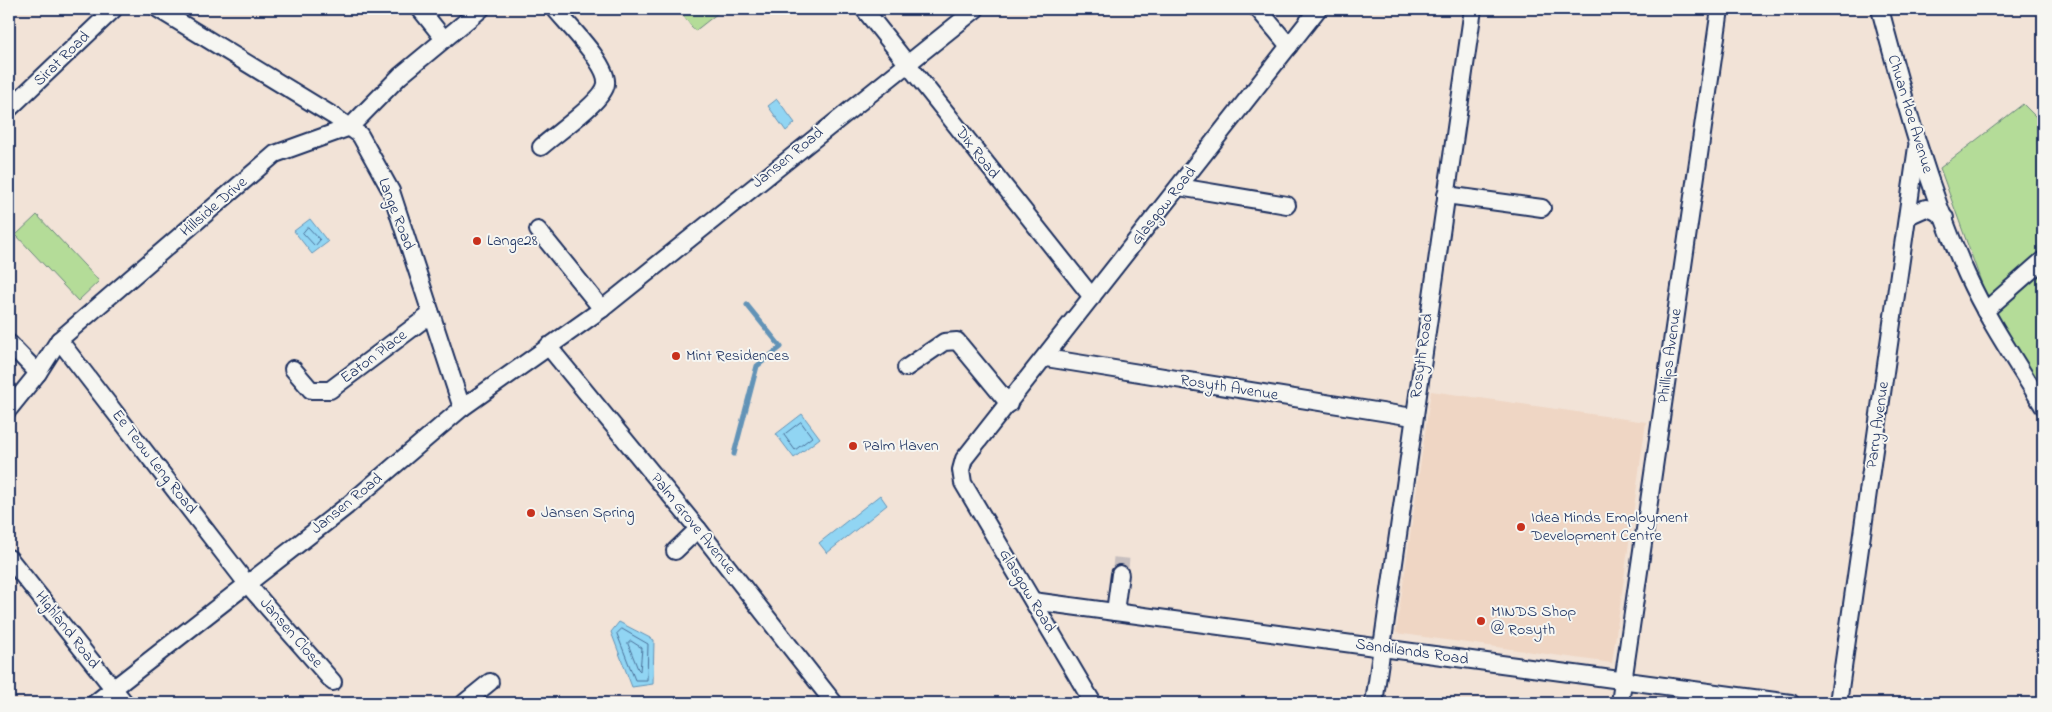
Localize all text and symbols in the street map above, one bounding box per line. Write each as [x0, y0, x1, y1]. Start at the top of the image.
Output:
street label: Sirat Road [28, 26, 96, 92]
street label: Chuan Hoe Avenue [1881, 52, 1940, 177]
street label: Dix Road [948, 121, 1005, 184]
street label: Jansen Road [747, 122, 829, 194]
street label: Glasgow Road [1126, 161, 1202, 251]
street label: Hillside Drive [175, 170, 253, 243]
street label: Lange Road [371, 174, 421, 254]
place label: Lange28 [487, 229, 538, 253]
marker: Lange28 [471, 235, 483, 247]
street label: Phillips Avenue [1651, 306, 1689, 405]
street label: Rosyth Road [1404, 312, 1440, 400]
street label: Eaton Place [336, 323, 413, 390]
place label: Mint Residences [686, 344, 789, 368]
marker: Mint Residences [670, 350, 682, 362]
street label: Rosyth Avenue [1178, 368, 1281, 408]
street label: Parry Avenue [1860, 379, 1896, 470]
street label: Ee Teow Leng Road [105, 405, 203, 519]
place label: Palm Haven [863, 434, 939, 458]
marker: Palm Haven [847, 440, 859, 452]
street label: Jansen Road [306, 468, 388, 540]
street label: Palm Grove Avenue [644, 468, 742, 581]
place label: Jansen Spring [541, 501, 634, 525]
place label: Idea Minds Employment Development Centre [1530, 506, 1689, 548]
marker: Jansen Spring [525, 507, 537, 519]
marker: Idea Minds Employment Development Centre [1515, 521, 1527, 533]
street label: Glasgow Road [992, 544, 1062, 638]
street label: Highland Road [29, 586, 105, 674]
street label: Jansen Close [254, 592, 329, 674]
place label: MINDS Shop @ Rosyth [1491, 600, 1576, 642]
marker: MINDS Shop @ Rosyth [1475, 615, 1487, 627]
street label: Sandilands Road [1354, 632, 1470, 672]

